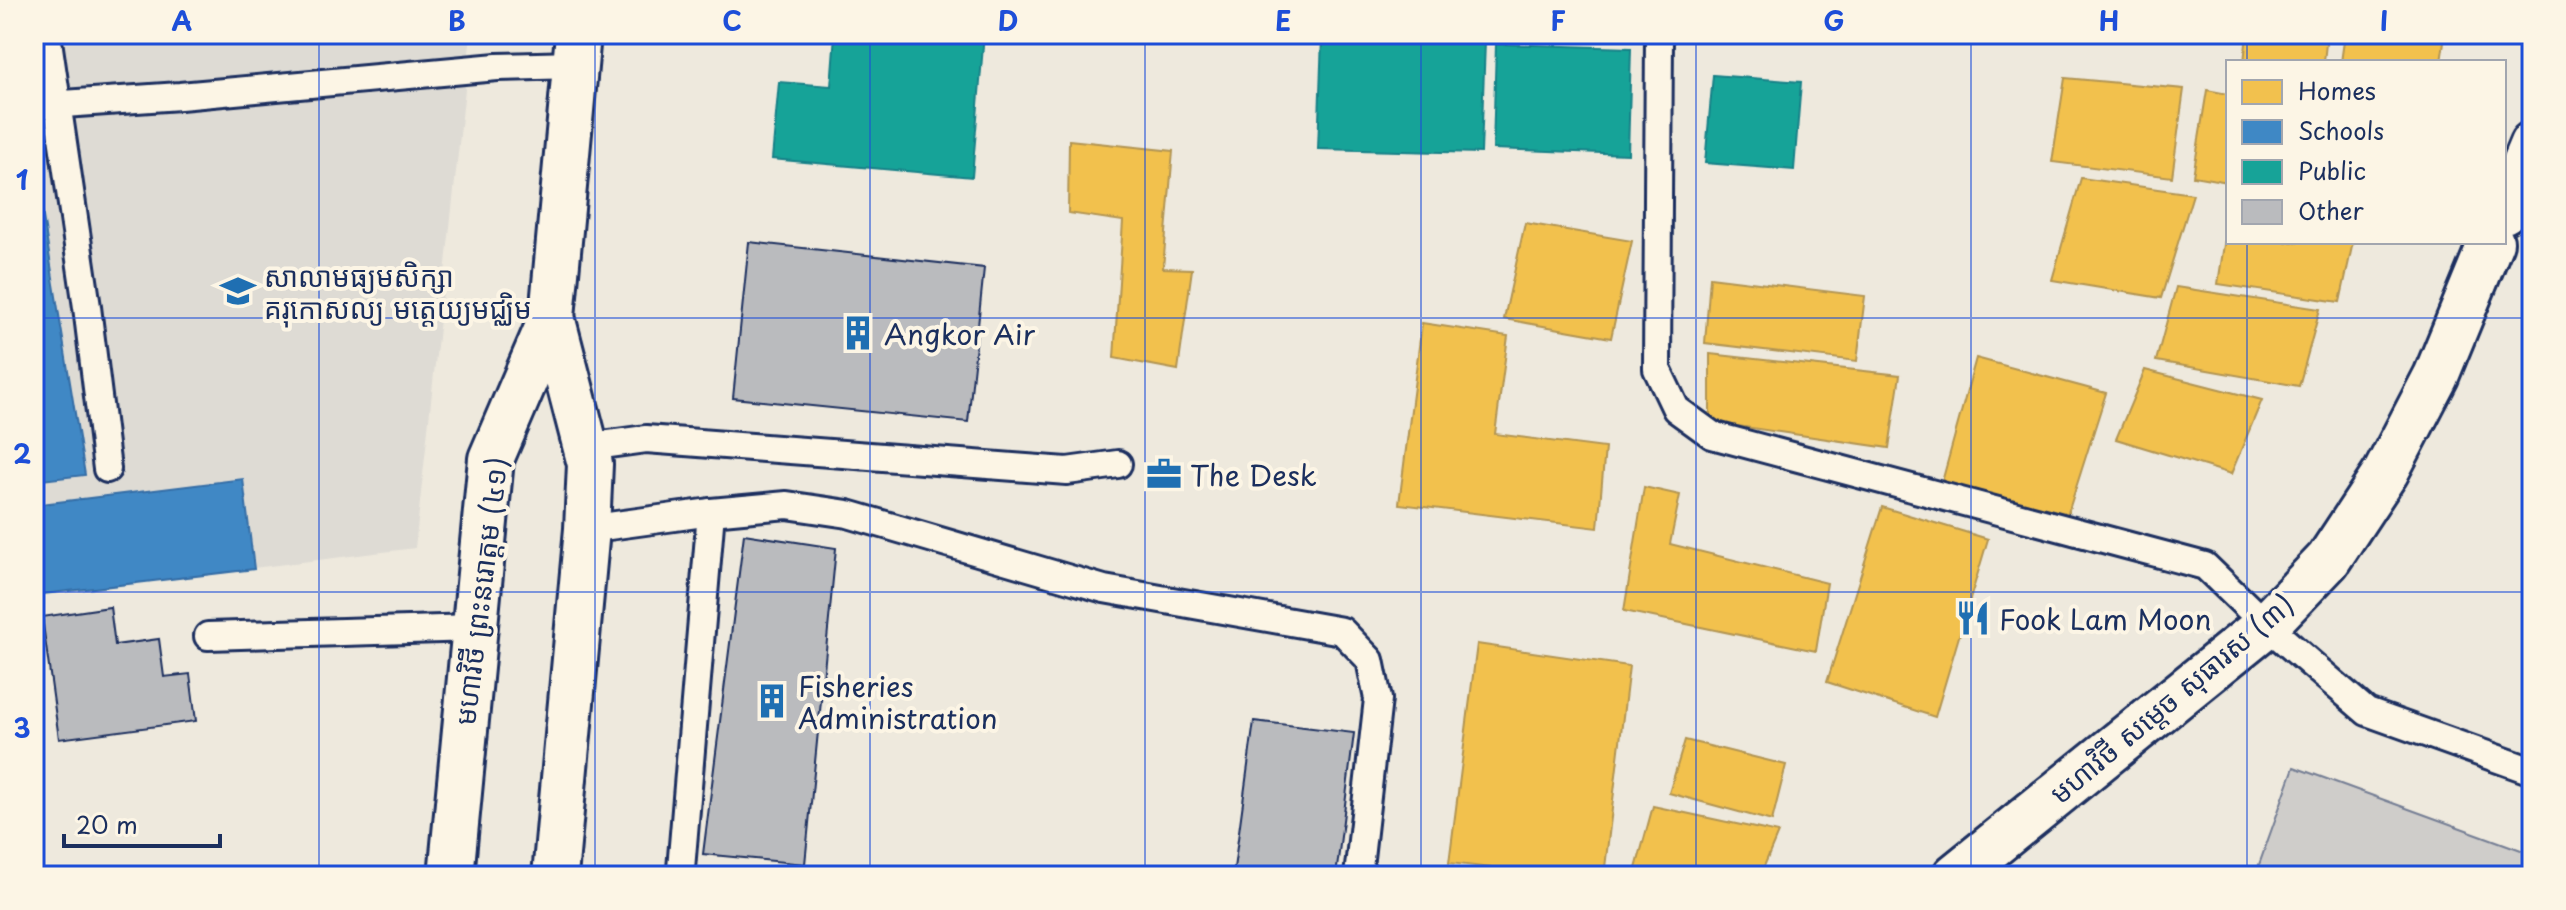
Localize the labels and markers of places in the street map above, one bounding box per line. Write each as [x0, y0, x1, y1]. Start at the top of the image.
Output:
place label: សាលាមធ្យមសិក្សា គរុកោសល្យ មត្តេយ្យមជ្ឈិម [264, 254, 532, 329]
school or university icon: សាលាមធ្យមសិក្សា គរុកោសល្យ មត្តេយ្យមជ្ឈិម [219, 272, 257, 310]
place label: Angkor Air [884, 312, 1036, 355]
building icon: Angkor Air [839, 314, 877, 352]
place label: The Desk [1190, 453, 1317, 496]
office icon: The Desk [1145, 455, 1183, 493]
place label: Fook Lam Moon [1999, 597, 2212, 640]
restaurant icon: Fook Lam Moon [1954, 599, 1992, 637]
place label: Fisheries Administration [798, 664, 998, 739]
building icon: Fisheries Administration [753, 682, 791, 720]

